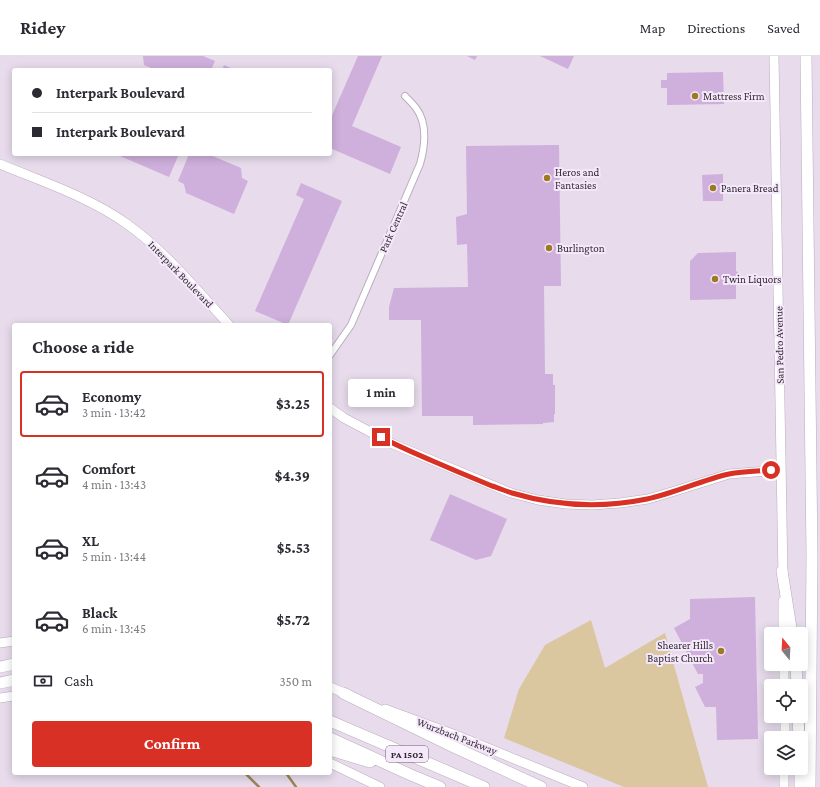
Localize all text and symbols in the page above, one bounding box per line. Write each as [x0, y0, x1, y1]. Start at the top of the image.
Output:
text: Ridey [20, 17, 65, 38]
text: Map [640, 20, 665, 36]
text: Directions [687, 20, 745, 36]
text: Saved [767, 20, 800, 36]
text: Interpark Boulevard [56, 85, 185, 101]
place label: Mattress Firm [703, 90, 765, 102]
marker: Mattress Firm [690, 91, 700, 101]
text: Interpark Boulevard [56, 124, 185, 140]
place label: Heros and Fantasies [555, 166, 600, 191]
marker: Heros and Fantasies [542, 173, 552, 183]
place label: Panera Bread [721, 182, 779, 194]
marker: Panera Bread [708, 183, 718, 193]
street label: Park Central [377, 200, 410, 254]
street label: Interpark Boulevard [145, 238, 216, 311]
place label: Burlington [557, 242, 605, 255]
marker: Burlington [544, 243, 554, 253]
place label: Twin Liquors [723, 273, 781, 286]
marker: Twin Liquors [710, 274, 720, 284]
street label: San Pedro Avenue [772, 306, 786, 384]
text: Choose a ride [32, 337, 134, 357]
callout: 1 min [348, 379, 414, 407]
text: 1 min [366, 385, 396, 400]
icon: car [34, 386, 70, 422]
text: Economy [82, 389, 141, 405]
text: $3.25 [276, 396, 310, 412]
text: 3 min · 13:42 [82, 405, 146, 420]
route end [372, 428, 390, 446]
icon: car [34, 458, 70, 494]
text: Comfort [82, 461, 136, 477]
route start [762, 461, 780, 479]
text: $4.39 [275, 468, 310, 484]
text: 4 min · 13:43 [82, 477, 146, 492]
icon: car [34, 530, 70, 566]
text: XL [82, 533, 99, 549]
text: $5.53 [277, 540, 310, 556]
text: 5 min · 13:44 [82, 549, 146, 564]
icon: car [34, 602, 70, 638]
text: Black [82, 605, 117, 621]
text: $5.72 [277, 612, 310, 628]
text: 6 min · 13:45 [82, 621, 146, 636]
north arrow [764, 627, 808, 671]
map controls [764, 627, 808, 775]
place label: Shearer Hills Baptist Church [647, 639, 713, 665]
marker: Shearer Hills Baptist Church [716, 646, 726, 656]
icon: cash [32, 670, 54, 692]
text: Cash [64, 673, 94, 689]
text: 350 m [279, 674, 312, 689]
button: locate [764, 679, 808, 723]
street label: Wurzbach Parkway [415, 715, 500, 758]
button: Confirm [32, 721, 312, 767]
button: layers [764, 731, 808, 775]
road number: PA 1502 [386, 746, 428, 762]

